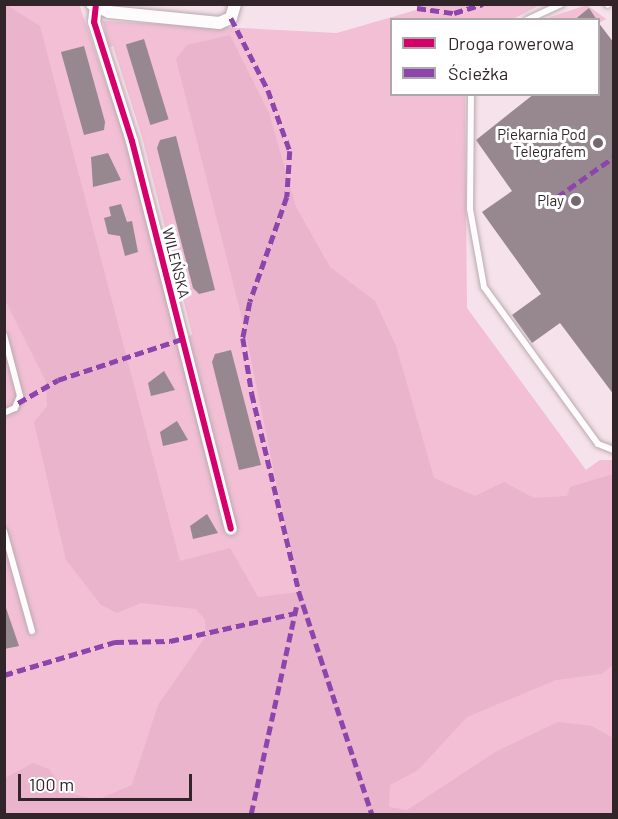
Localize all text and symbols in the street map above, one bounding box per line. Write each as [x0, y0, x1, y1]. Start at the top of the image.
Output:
legend [390, 18, 600, 96]
text: Droga rowerowa [448, 32, 574, 54]
text: Ścieżka [448, 62, 508, 84]
place label: Piekarnia Pod Telegrafem [497, 125, 586, 160]
marker: Piekarnia Pod Telegrafem [591, 136, 605, 150]
place label: Play [537, 192, 564, 210]
marker: Play [569, 194, 583, 208]
street label: WILEŃSKA [159, 226, 193, 300]
scale bar [21, 762, 195, 800]
text: 100 m [29, 773, 74, 795]

